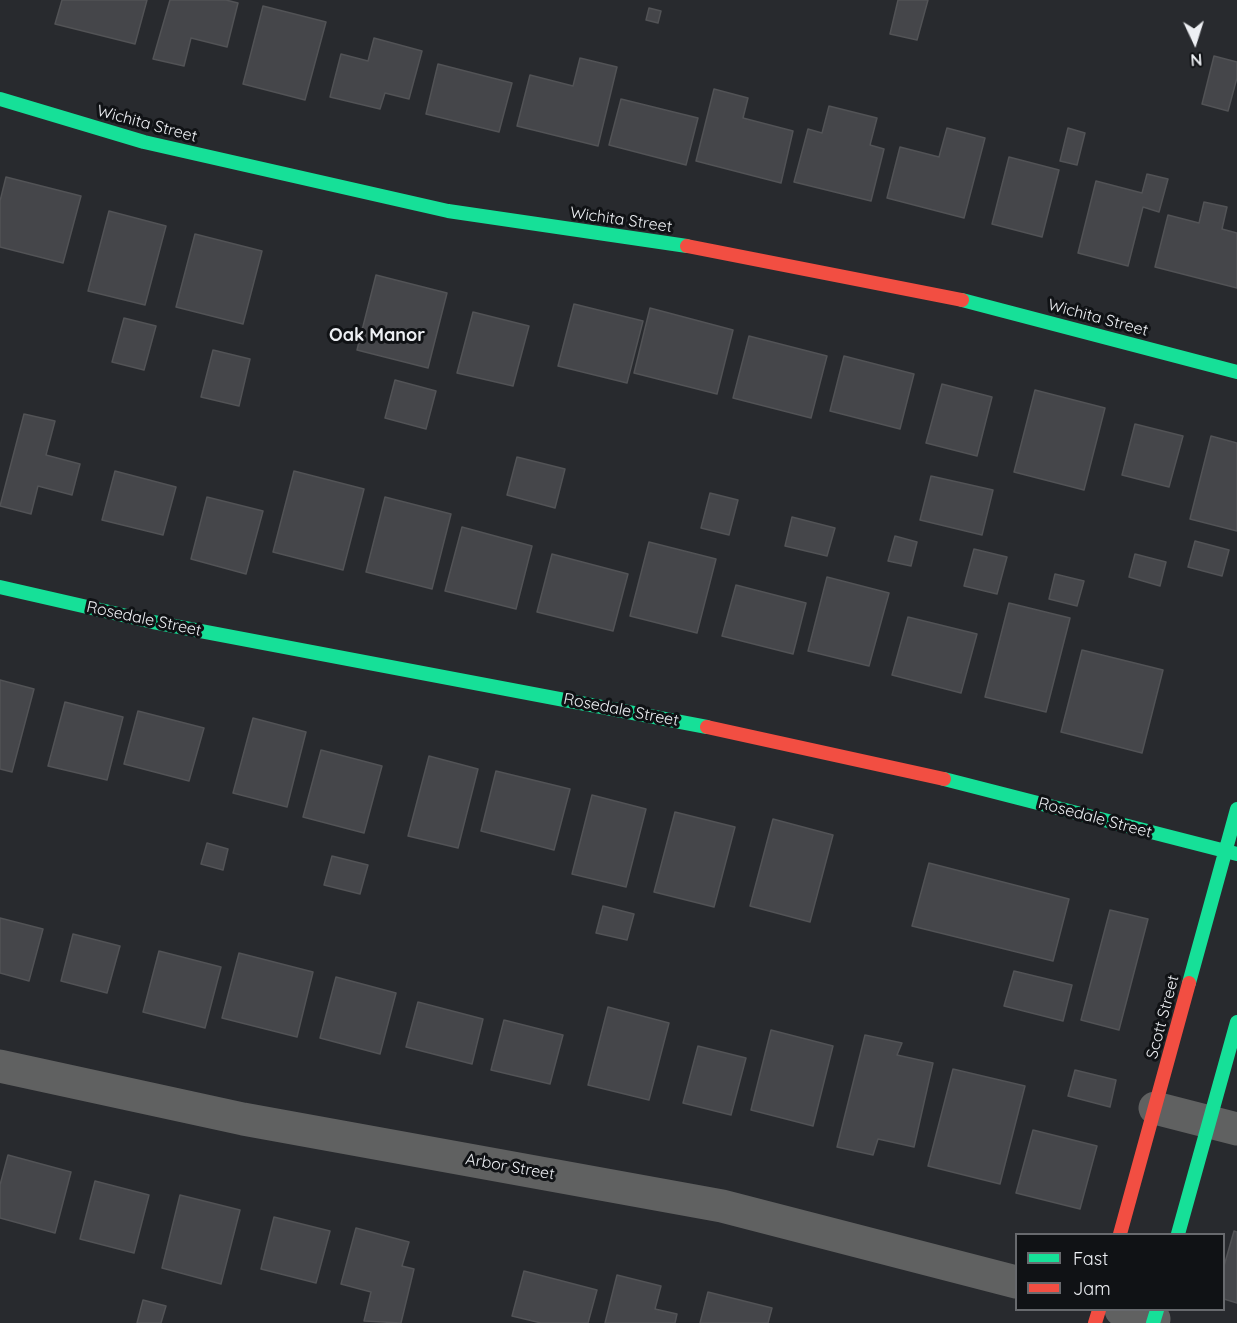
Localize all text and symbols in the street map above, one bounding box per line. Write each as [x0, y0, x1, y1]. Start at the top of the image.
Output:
north arrow [1165, 12, 1225, 72]
text: N [1190, 50, 1203, 70]
street label: Wichita Street [95, 101, 199, 147]
street label: Wichita Street [569, 203, 673, 237]
street label: Wichita Street [1046, 295, 1150, 341]
district label: Oak Manor [329, 325, 425, 347]
street label: Rosedale Street [85, 597, 203, 641]
street label: Rosedale Street [562, 689, 680, 731]
street label: Rosedale Street [1036, 794, 1154, 842]
street label: Scott Street [1143, 973, 1183, 1061]
street label: Arbor Street [464, 1150, 556, 1184]
legend [1015, 1233, 1225, 1311]
text: Fast [1073, 1247, 1108, 1270]
text: Jam [1073, 1277, 1111, 1300]

